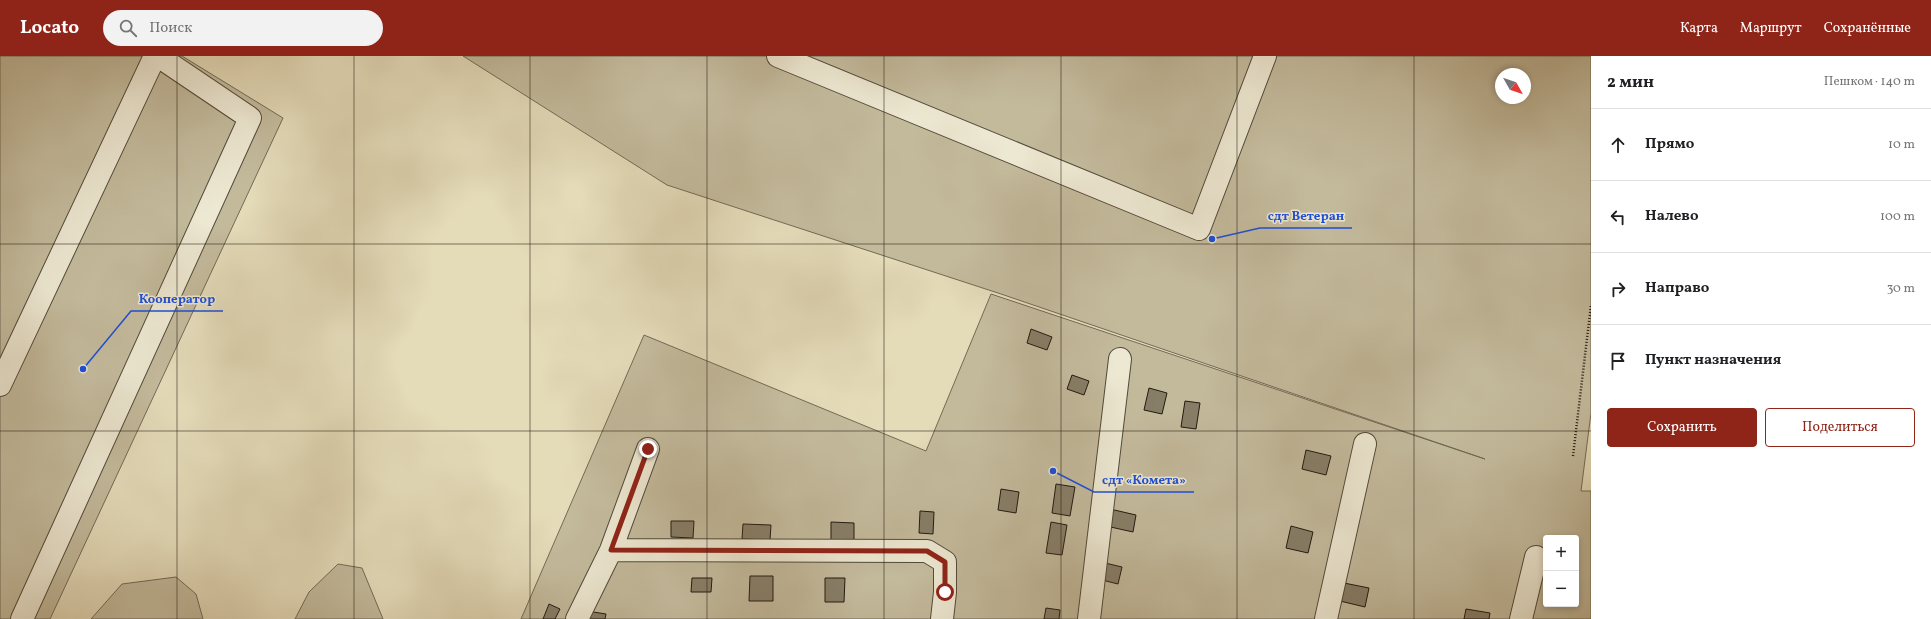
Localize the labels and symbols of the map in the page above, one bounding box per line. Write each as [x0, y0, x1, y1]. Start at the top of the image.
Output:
north arrow [1495, 68, 1531, 104]
callout: сдт Ветеран [1260, 203, 1352, 228]
text: сдт Ветеран [1268, 208, 1345, 226]
callout: Кооператор [131, 286, 223, 311]
text: Кооператор [139, 291, 215, 309]
route end [639, 440, 657, 458]
callout: сдт «Комета» [1094, 467, 1194, 492]
text: сдт «Комета» [1102, 472, 1186, 490]
route start [936, 583, 954, 601]

